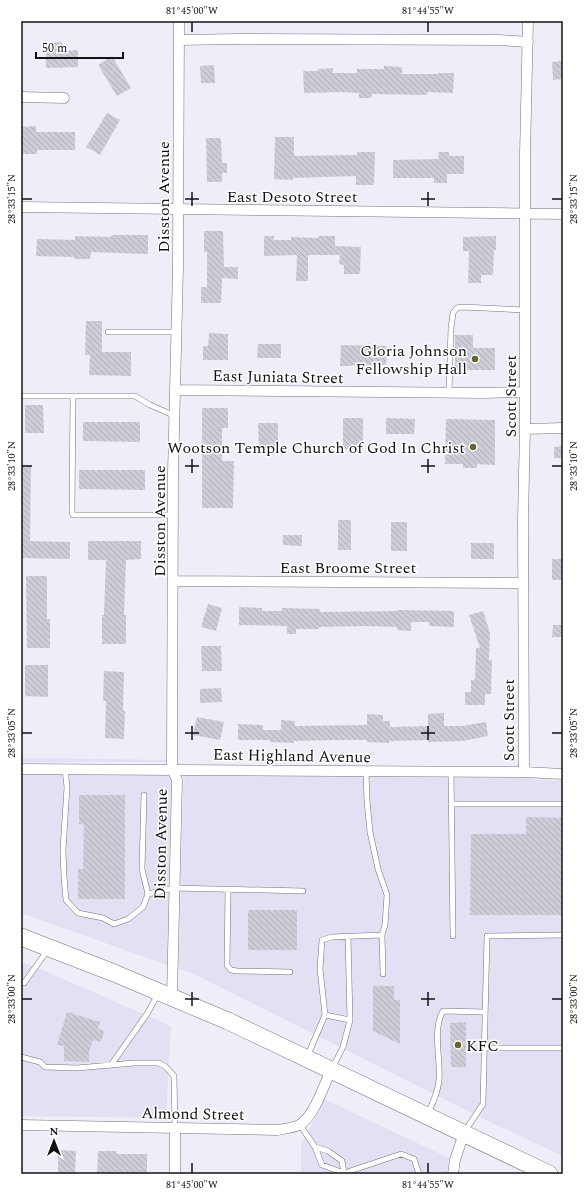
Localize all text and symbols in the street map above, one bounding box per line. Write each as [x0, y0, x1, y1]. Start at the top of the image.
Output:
text: 81°45'00"W [166, 3, 218, 19]
text: 81°44'55"W [402, 3, 454, 19]
scale bar [36, 34, 123, 60]
text: 50 m [42, 39, 67, 58]
street label: Disston Avenue [152, 141, 176, 253]
text: 28°33'15"N [4, 174, 20, 224]
text: 28°33'15"N [566, 174, 582, 224]
street label: East Desoto Street [227, 185, 358, 209]
place label: Gloria Johnson Fellowship Hall [355, 339, 467, 381]
marker: Gloria Johnson Fellowship Hall [470, 354, 480, 364]
street label: Scott Street [499, 354, 523, 437]
street label: East Juniata Street [212, 364, 344, 390]
place label: Wootson Temple Church of God In Christ [167, 436, 465, 460]
text: 28°33'10"N [4, 441, 20, 491]
text: 28°33'10"N [566, 441, 582, 491]
marker: Wootson Temple Church of God In Christ [468, 442, 478, 452]
street label: Disston Avenue [148, 465, 172, 577]
street label: East Broome Street [280, 556, 417, 580]
street label: Scott Street [497, 678, 521, 761]
text: 28°33'05"N [4, 708, 20, 758]
text: 28°33'05"N [566, 708, 582, 758]
street label: East Highland Avenue [213, 743, 371, 769]
street label: Disston Avenue [148, 788, 174, 900]
text: 28°33'00"N [4, 974, 20, 1024]
text: 28°33'00"N [566, 974, 582, 1024]
place label: KFC [466, 1034, 499, 1058]
marker: KFC [453, 1040, 463, 1050]
street label: Almond Street [141, 1101, 245, 1127]
north arrow [34, 1121, 74, 1161]
text: N [50, 1123, 59, 1140]
text: 81°45'00"W [166, 1177, 218, 1193]
text: 81°44'55"W [402, 1177, 454, 1193]

